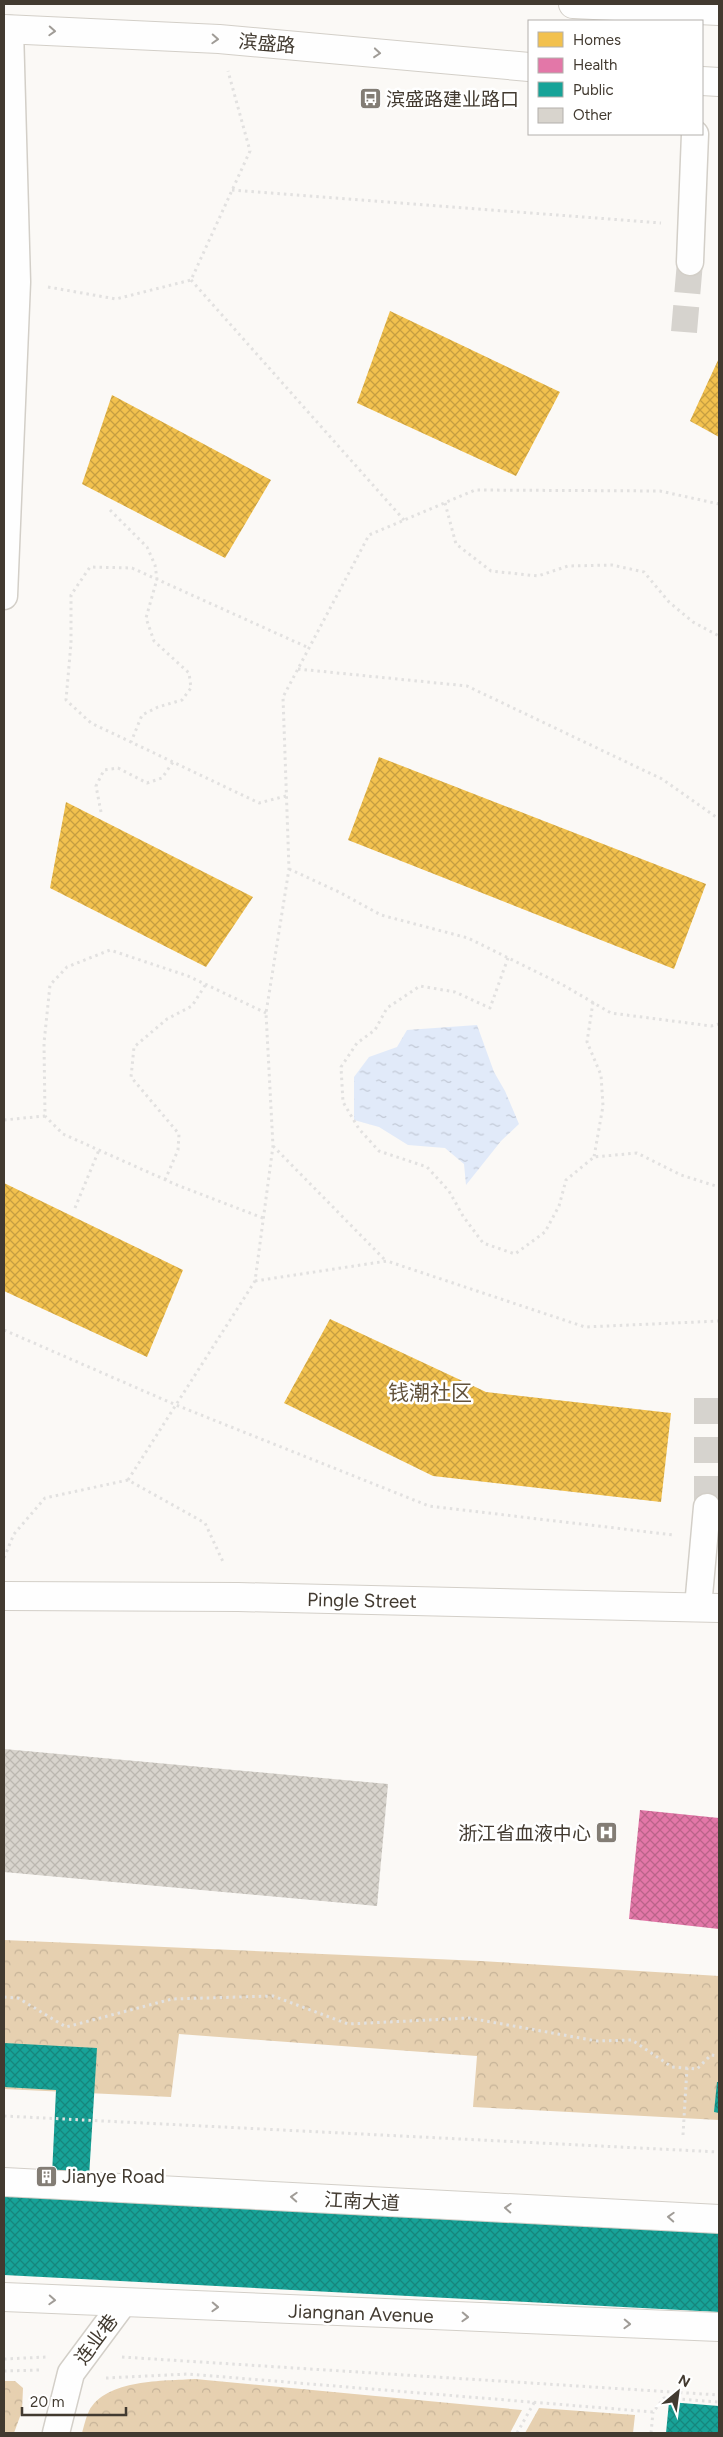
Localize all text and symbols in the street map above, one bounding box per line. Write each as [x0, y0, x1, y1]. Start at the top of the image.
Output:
legend [528, 20, 703, 135]
one-way arrow [49, 26, 57, 36]
street label: 滨盛路 [238, 30, 296, 57]
text: Homes [573, 31, 621, 49]
one-way arrow [211, 34, 219, 45]
one-way arrow [373, 47, 381, 58]
text: Health [573, 56, 617, 74]
text: Public [573, 81, 614, 99]
bus stop icon: 滨盛路建业路口 [358, 87, 382, 111]
place label: 滨盛路建业路口 [386, 88, 519, 111]
text: Other [573, 106, 612, 124]
district label: 钱潮社区 [388, 1380, 472, 1405]
street label: Pingle Street [307, 1588, 417, 1613]
hospital icon: 浙江省血液中心 [595, 1821, 619, 1845]
place label: 浙江省血液中心 [458, 1822, 591, 1845]
building icon: Jianye Road [34, 2164, 58, 2188]
place label: Jianye Road [62, 2165, 165, 2188]
street label: 江南大道 [323, 2188, 401, 2215]
one-way arrow [289, 2192, 297, 2202]
one-way arrow [504, 2203, 512, 2214]
one-way arrow [666, 2211, 674, 2222]
one-way arrow [49, 2294, 57, 2305]
street label: Jiangnan Avenue [288, 2299, 434, 2328]
one-way arrow [212, 2302, 219, 2312]
street label: 连业巷 [70, 2310, 123, 2369]
one-way arrow [461, 2312, 469, 2322]
one-way arrow [623, 2318, 631, 2329]
north arrow [653, 2367, 703, 2417]
text: N [675, 2371, 693, 2391]
scale bar [22, 2384, 126, 2416]
text: 20 m [30, 2393, 64, 2411]

